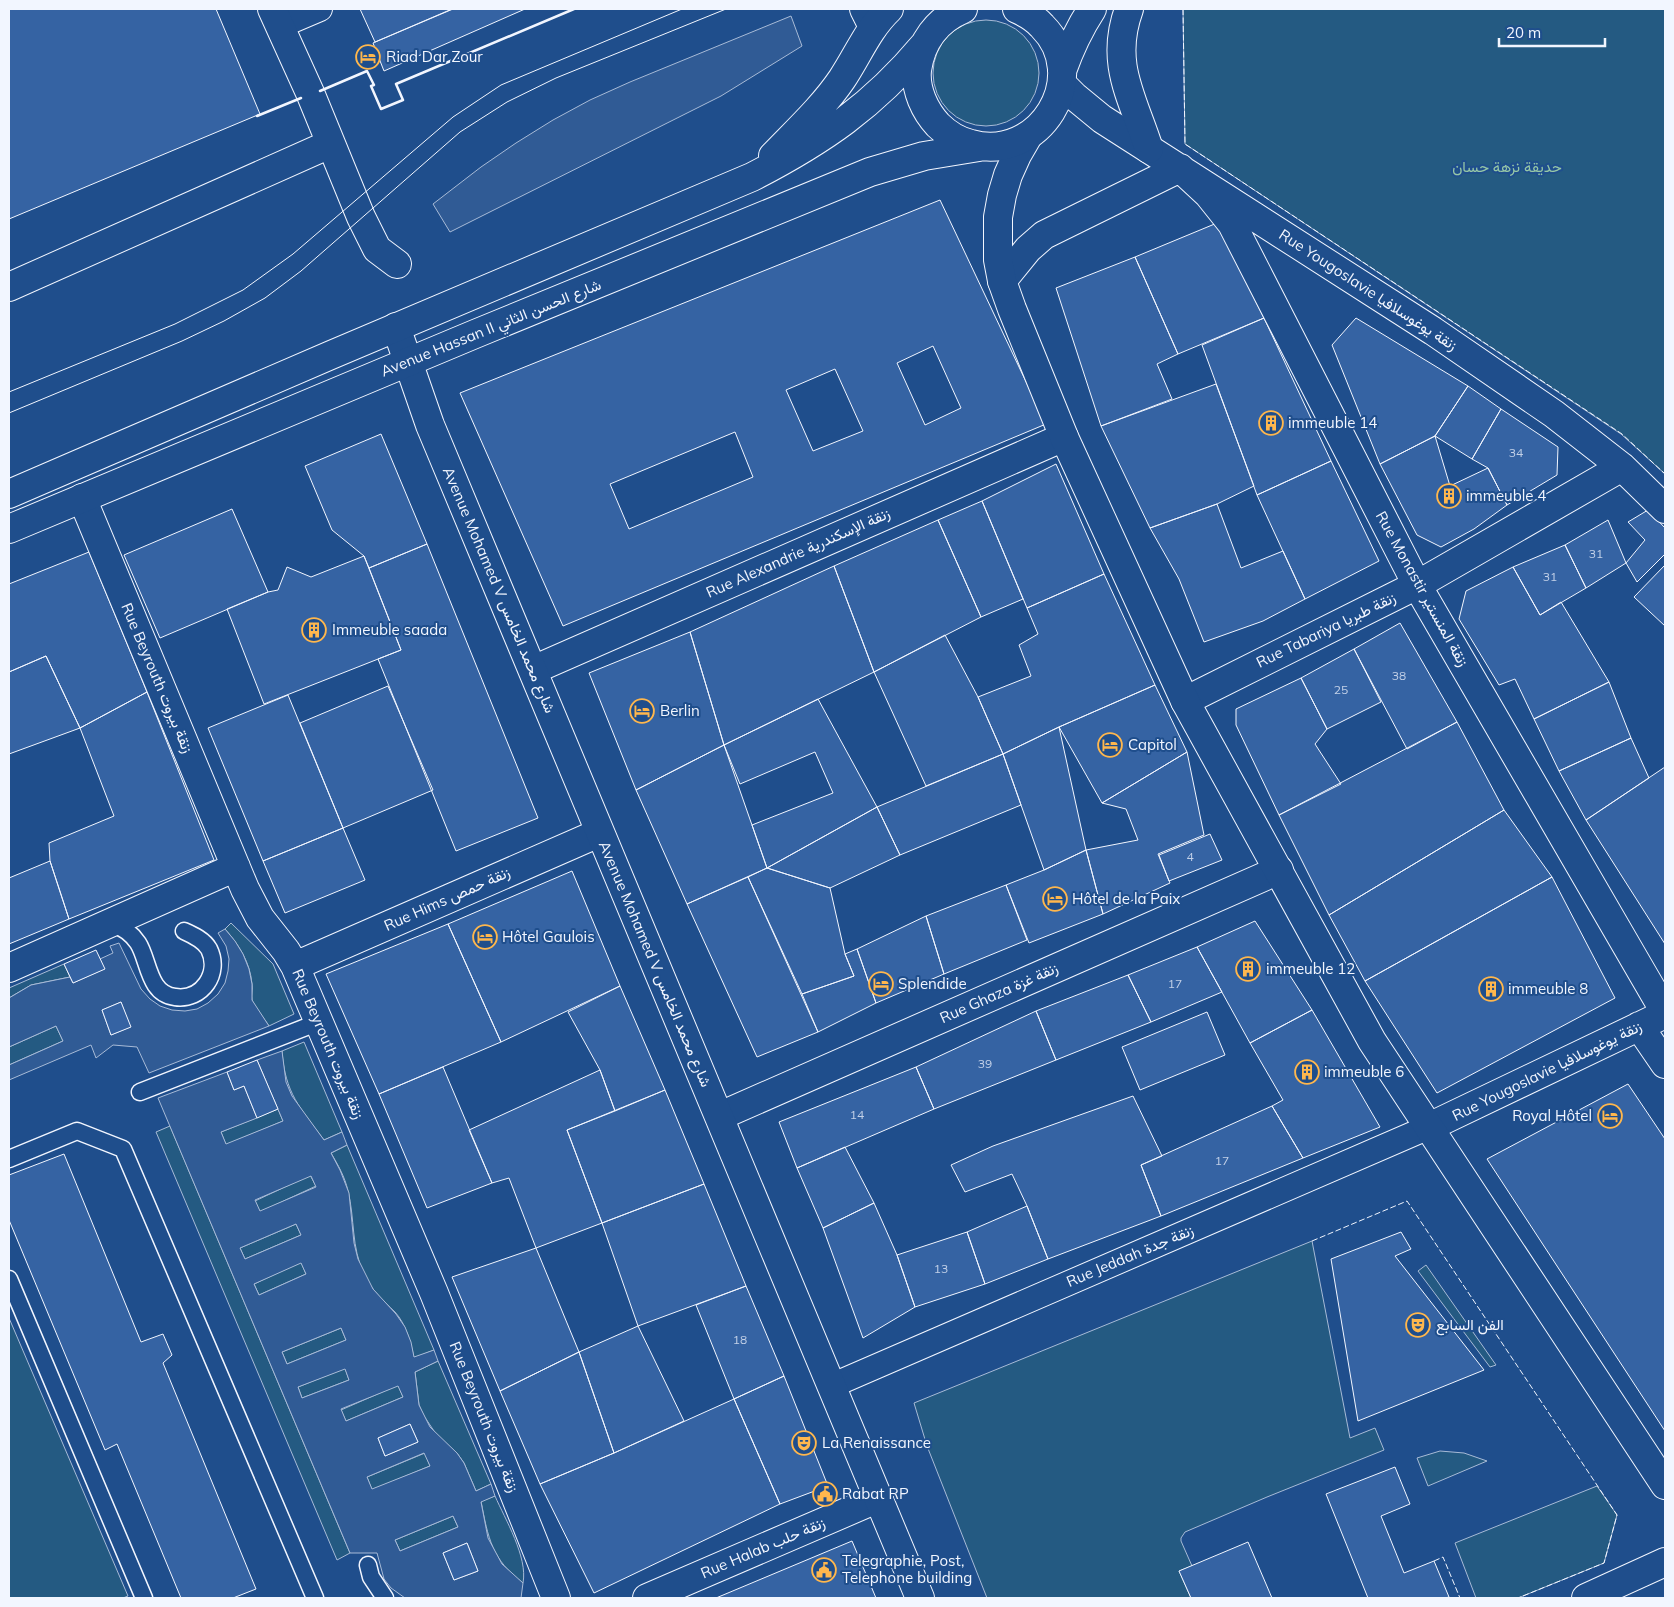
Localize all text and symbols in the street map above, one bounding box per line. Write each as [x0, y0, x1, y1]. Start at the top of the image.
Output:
scale bar [1499, 15, 1605, 47]
text: 20 m [1506, 23, 1541, 42]
hotel icon: Riad Dar Zour [355, 44, 381, 70]
place label: Riad Dar Zour [386, 47, 483, 66]
park label: حديقة نزهة حسان [1452, 157, 1562, 176]
street label: Rue Yougoslavie زنقة يوغوسلافيا [1276, 225, 1461, 354]
street label: Avenue Hassan II شارع الحسن الثاني [378, 274, 605, 384]
building icon: immeuble 14 [1258, 410, 1284, 436]
place label: immeuble 14 [1288, 413, 1377, 432]
house number: 34 [1509, 445, 1523, 460]
street label: Avenue Mohamed V شارع محمد الخامس [437, 464, 560, 717]
building icon: immeuble 4 [1436, 483, 1462, 509]
place label: immeuble 4 [1466, 486, 1546, 505]
street label: Rue Alexandrie زنقة الإسكندرية [703, 503, 893, 603]
street label: Rue Monastir زنقة المنستير [1372, 508, 1473, 670]
house number: 31 [1589, 546, 1603, 561]
house number: 31 [1543, 569, 1557, 584]
street label: Rue Tabariya زنقة طبريا [1253, 588, 1399, 672]
street label: Rue Beyrouth زنقة بيروت [117, 600, 198, 756]
building icon: Immeuble saada [301, 617, 327, 643]
place label: Immeuble saada [332, 620, 447, 639]
house number: 38 [1392, 668, 1406, 683]
house number: 25 [1334, 682, 1348, 697]
hotel icon: Berlin [629, 698, 655, 724]
place label: Berlin [660, 701, 700, 720]
hotel icon: Capitol [1097, 732, 1123, 758]
place label: Capitol [1128, 735, 1177, 754]
street label: Avenue Mohamed V شارع محمد الخامس [593, 838, 716, 1091]
house number: 4 [1186, 849, 1194, 864]
street label: Rue Hims زنقة حمص [381, 862, 513, 936]
hotel icon: Hôtel de la Paix [1042, 886, 1068, 912]
place label: Hôtel de la Paix [1072, 889, 1180, 908]
hotel icon: Hôtel Gaulois [472, 924, 498, 950]
place label: Hôtel Gaulois [502, 927, 595, 946]
building icon: immeuble 12 [1235, 956, 1261, 982]
street label: Rue Ghaza زنقة غزة [937, 958, 1061, 1027]
place label: immeuble 12 [1266, 959, 1355, 978]
street label: Rue Beyrouth زنقة بيروت [288, 966, 369, 1122]
hotel icon: Splendide [868, 971, 894, 997]
place label: Splendide [898, 974, 967, 993]
house number: 17 [1168, 976, 1182, 991]
building icon: immeuble 8 [1478, 976, 1504, 1002]
place label: immeuble 8 [1508, 979, 1588, 998]
street label: Rue Yougoslavie زنقة يوغوسلافيا [1449, 1016, 1645, 1125]
house number: 39 [978, 1056, 992, 1071]
building icon: immeuble 6 [1294, 1059, 1320, 1085]
place label: immeuble 6 [1324, 1062, 1404, 1081]
hotel icon: Royal Hôtel [1597, 1103, 1623, 1129]
place label: Royal Hôtel [1512, 1106, 1592, 1125]
house number: 14 [850, 1107, 864, 1122]
house number: 17 [1215, 1153, 1229, 1168]
street label: Rue Jeddah زنقة جدة [1063, 1220, 1196, 1291]
house number: 13 [934, 1261, 948, 1276]
theatre icon: الفن السابع [1405, 1312, 1431, 1338]
place label: الفن السابع [1436, 1315, 1504, 1336]
house number: 18 [733, 1332, 747, 1347]
street label: Rue Beyrouth زنقة بيروت [445, 1339, 523, 1495]
theatre icon: La Renaissance [791, 1430, 817, 1456]
place label: La Renaissance [822, 1433, 931, 1452]
public building icon: Rabat RP [812, 1481, 838, 1507]
place label: Rabat RP [842, 1484, 909, 1503]
street label: Rue Halab زنقة حلب [698, 1513, 828, 1582]
place label: Telegraphie, Post, Telephone building [842, 1551, 972, 1587]
public building icon: Telegraphie, Post, Telephone building [811, 1557, 837, 1583]

